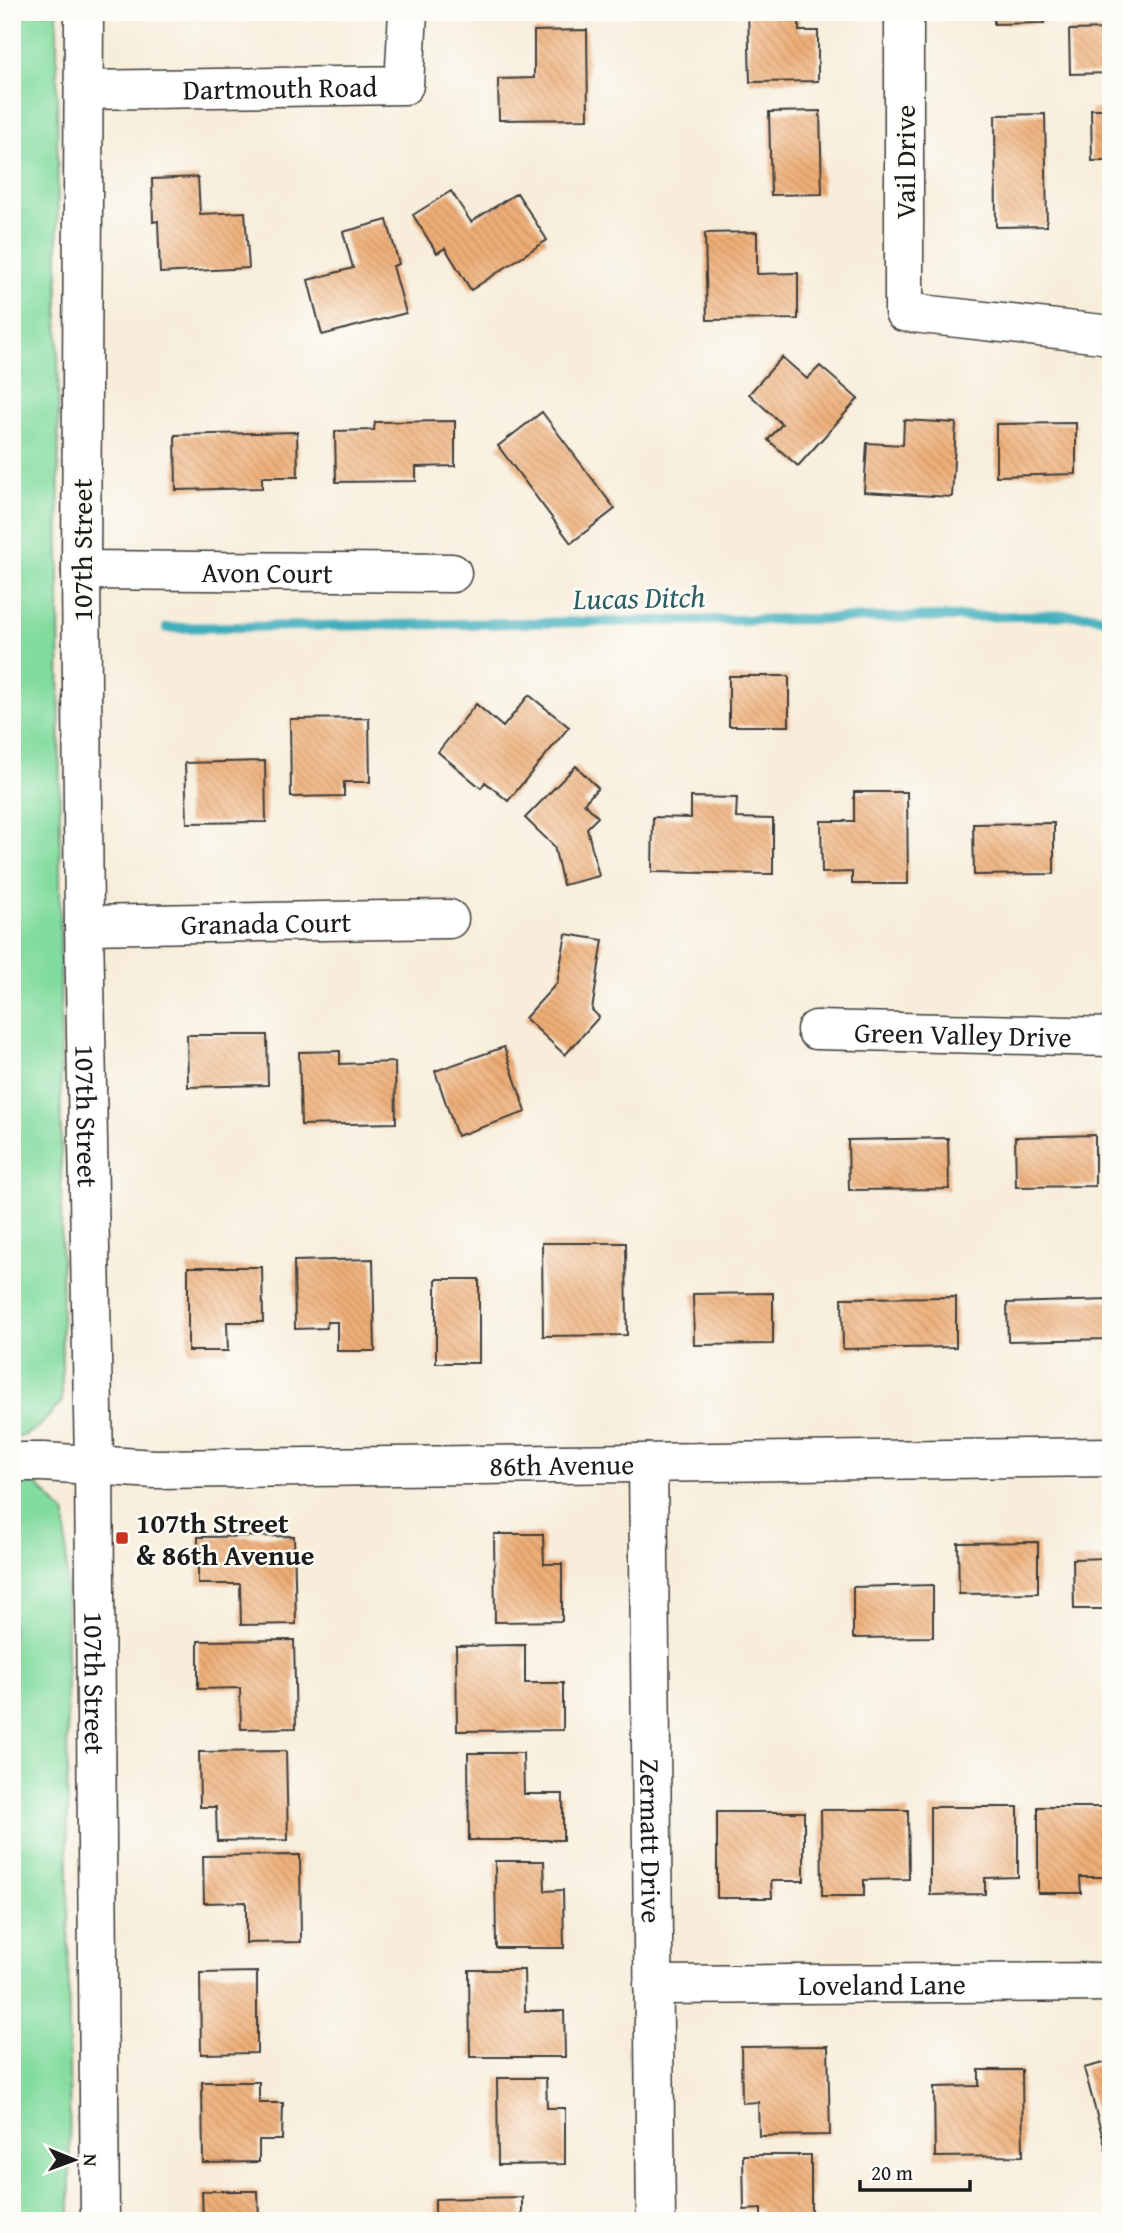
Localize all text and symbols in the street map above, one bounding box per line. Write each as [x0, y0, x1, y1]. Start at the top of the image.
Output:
street label: Dartmouth Road [182, 65, 378, 109]
street label: Vail Drive [884, 105, 925, 219]
street label: 107th Street [61, 478, 102, 622]
street label: Avon Court [201, 550, 333, 593]
water label: Lucas Ditch [571, 574, 706, 620]
street label: Granada Court [180, 900, 352, 944]
street label: Green Valley Drive [854, 1010, 1072, 1057]
street label: 107th Street [66, 1044, 109, 1188]
street label: 86th Avenue [489, 1442, 634, 1485]
place label: 107th Street & 86th Avenue [136, 1502, 314, 1575]
marker: 107th Street & 86th Avenue [114, 1530, 130, 1546]
street label: 107th Street [75, 1611, 117, 1755]
street label: Zermatt Drive [631, 1759, 673, 1923]
street label: Loveland Lane [798, 1962, 966, 2005]
north arrow [38, 2124, 108, 2194]
scale bar [860, 2149, 971, 2193]
text: N [77, 2154, 105, 2167]
text: 20 m [871, 2157, 913, 2188]

